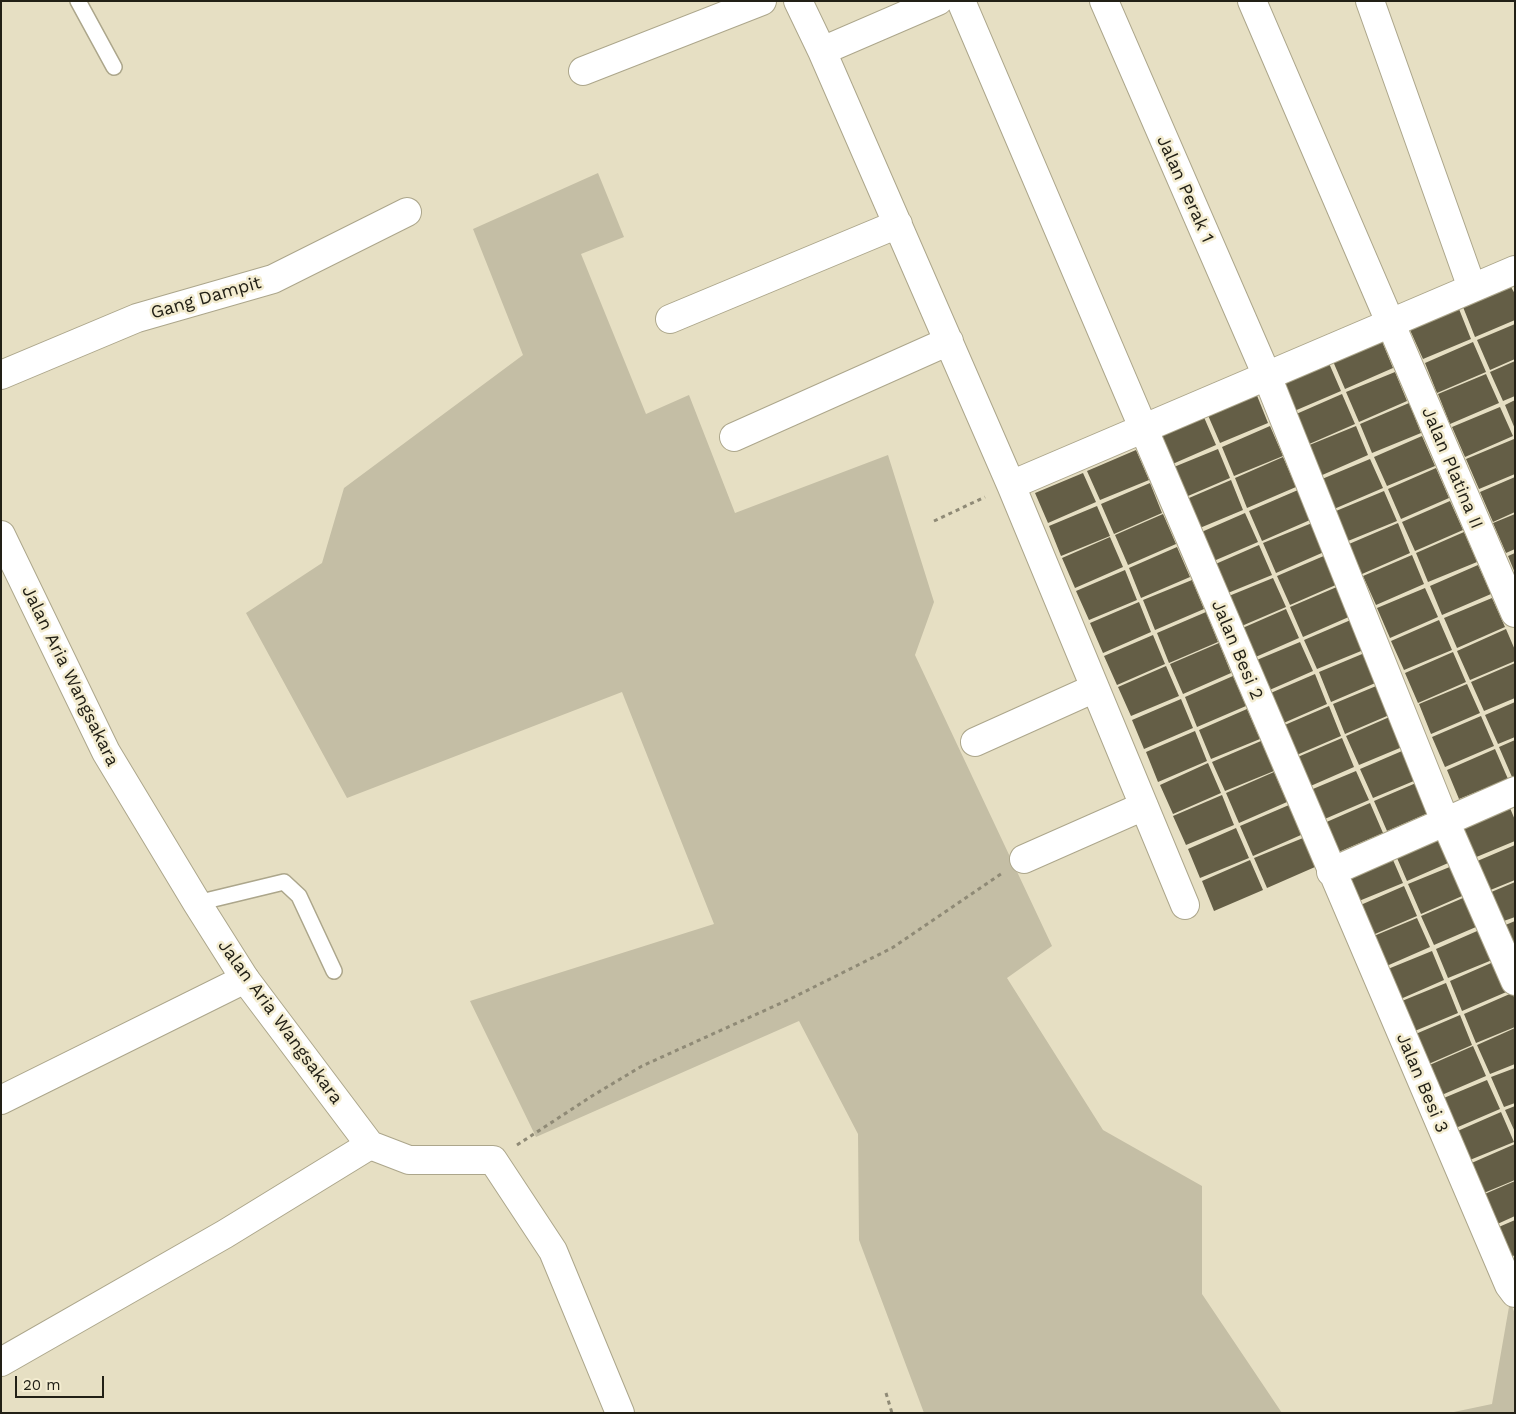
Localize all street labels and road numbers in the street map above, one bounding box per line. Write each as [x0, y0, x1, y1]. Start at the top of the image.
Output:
street label: Jalan Perak 1 [1152, 132, 1218, 246]
street label: Gang Dampit [148, 272, 264, 324]
street label: Jalan Platina II [1417, 404, 1487, 532]
street label: Jalan Aria Wangsakara [17, 582, 123, 770]
street label: Jalan Besi 2 [1206, 597, 1268, 703]
street label: Jalan Aria Wangsakara [213, 936, 347, 1108]
street label: Jalan Besi 3 [1391, 1030, 1453, 1136]

